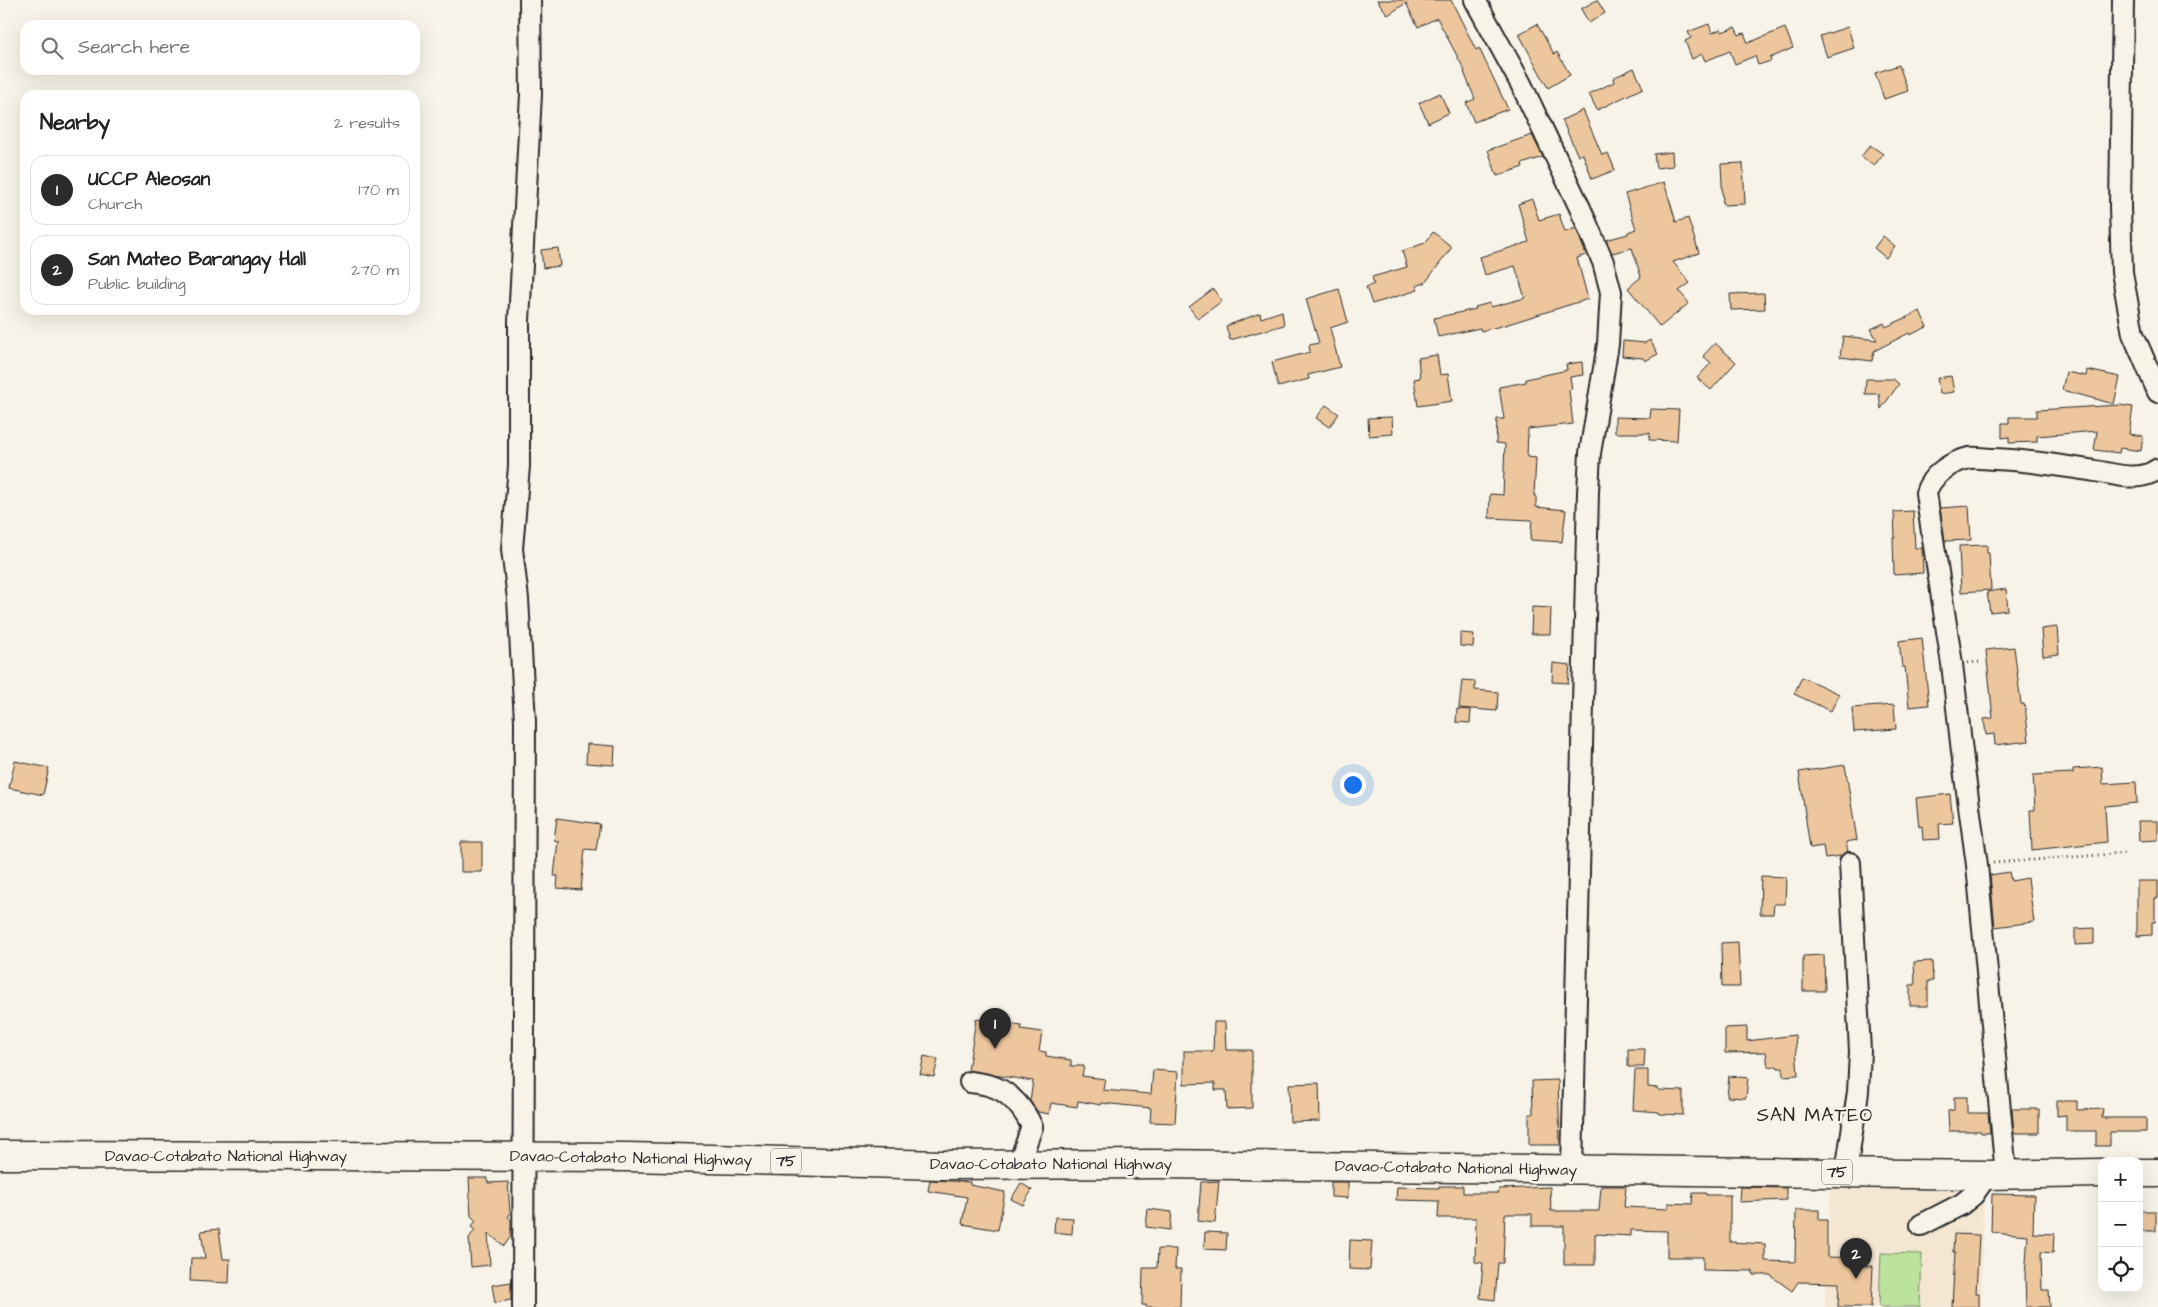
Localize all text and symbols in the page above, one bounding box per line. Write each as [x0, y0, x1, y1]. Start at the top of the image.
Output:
search box [20, 20, 420, 75]
icon: search [38, 34, 66, 62]
text: Search here [78, 34, 190, 61]
text: Nearby [40, 108, 110, 137]
text: 2 results [334, 112, 400, 134]
text: UCCP Aleosan [88, 166, 210, 193]
text: 1 [56, 179, 58, 201]
text: 170 m [358, 179, 399, 201]
text: Church [88, 193, 142, 215]
text: San Mateo Barangay Hall [88, 246, 306, 273]
text: 2 [52, 259, 62, 281]
text: 270 m [351, 259, 399, 281]
text: Public building [88, 273, 186, 295]
your location [1340, 772, 1366, 798]
pin: 1 [979, 1008, 1011, 1049]
district label: SAN MATEO [1757, 1102, 1873, 1129]
street label: Davao-Cotabato National Highway [105, 1145, 347, 1168]
street label: Davao-Cotabato National Highway [510, 1145, 752, 1172]
road number: 75 [771, 1148, 801, 1174]
street label: Davao-Cotabato National Highway [930, 1153, 1172, 1176]
street label: Davao-Cotabato National Highway [1335, 1155, 1577, 1182]
map controls [2098, 1157, 2143, 1292]
button: + [2098, 1157, 2143, 1202]
road number: 75 [1822, 1160, 1852, 1184]
button: − [2098, 1202, 2143, 1247]
pin: 2 [1840, 1238, 1872, 1279]
button: locate [2098, 1247, 2143, 1292]

